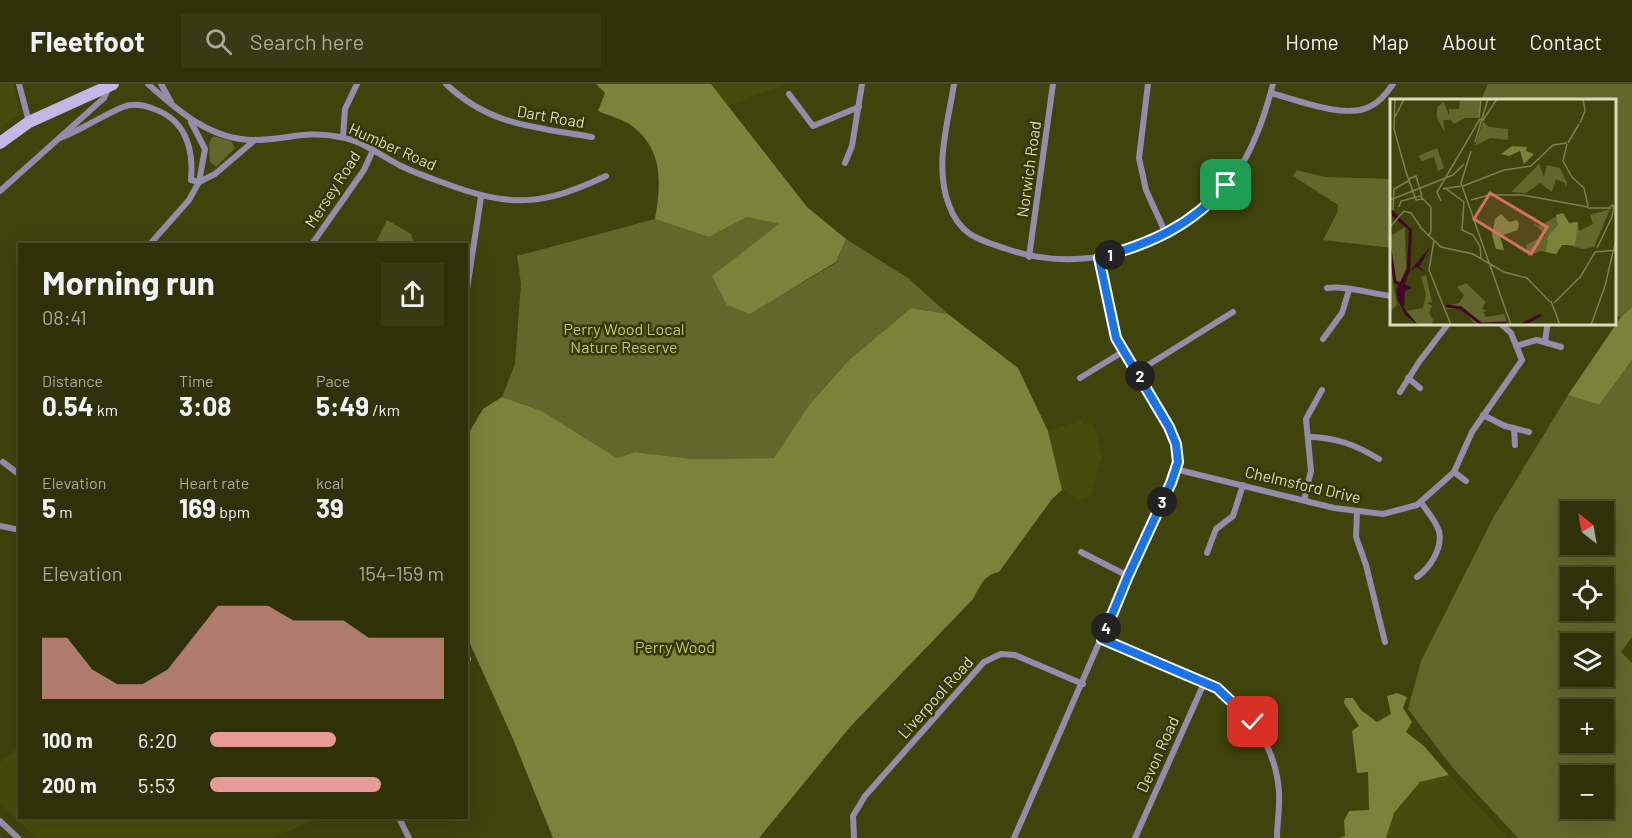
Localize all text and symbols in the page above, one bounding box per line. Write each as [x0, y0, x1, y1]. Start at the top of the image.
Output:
search box [181, 14, 601, 68]
text: Fleetfoot [30, 24, 145, 58]
icon: search [202, 25, 235, 58]
text: Search here [250, 28, 364, 54]
text: Home [1285, 29, 1339, 54]
text: Map [1372, 29, 1409, 54]
text: About [1442, 29, 1497, 54]
text: Contact [1530, 29, 1602, 54]
inset map [1390, 99, 1617, 326]
street label: Dart Road [516, 101, 586, 131]
street label: Humber Road [346, 118, 440, 174]
street label: Norwich Road [1012, 120, 1044, 218]
street label: Mersey Road [300, 147, 364, 231]
pin [1200, 159, 1251, 210]
icon: arrive [1209, 168, 1242, 201]
pin: 1 [1095, 240, 1125, 270]
text: 1 [1107, 245, 1113, 264]
text: Morning run [42, 262, 215, 302]
button: share [381, 263, 444, 326]
text: 08:41 [42, 305, 87, 329]
park label: Perry Wood Local Nature Reserve [563, 319, 685, 356]
pin: 2 [1125, 361, 1155, 391]
text: 2 [1136, 366, 1144, 385]
text: Distance [42, 371, 103, 390]
text: Time [179, 371, 214, 390]
text: Pace [316, 371, 350, 390]
text: 0.54 [42, 390, 94, 421]
text: 3:08 [179, 390, 231, 421]
text: 5:49 [316, 390, 369, 421]
text: km [94, 400, 118, 419]
text: /km [369, 400, 400, 419]
street label: Chelmsford Drive [1243, 461, 1363, 507]
text: Elevation [42, 473, 106, 492]
text: Heart rate [179, 473, 249, 492]
text: kcal [316, 473, 344, 492]
pin: 3 [1147, 487, 1177, 517]
text: 5 [42, 492, 56, 523]
text: 169 [179, 492, 216, 523]
text: 39 [316, 492, 344, 523]
text: 3 [1158, 492, 1166, 511]
north arrow [1560, 501, 1614, 555]
map controls [1560, 501, 1614, 819]
text: m [56, 502, 72, 521]
text: bpm [216, 502, 250, 521]
text: Elevation [42, 561, 123, 585]
text: 154–159 m [358, 561, 444, 585]
button: locate [1560, 567, 1614, 621]
pin: 4 [1091, 613, 1121, 643]
text: 4 [1101, 618, 1111, 637]
button: layers [1560, 633, 1614, 687]
park label: Perry Wood [635, 637, 715, 656]
street label: Liverpool Road [893, 652, 977, 742]
pin [1227, 696, 1278, 747]
button: + [1560, 699, 1614, 753]
icon: check [1236, 705, 1269, 738]
street label: Devon Road [1132, 713, 1182, 795]
text: 100 m [42, 728, 93, 752]
text: 6:20 [138, 728, 177, 752]
button: − [1560, 765, 1614, 819]
text: 200 m [42, 773, 97, 797]
text: 5:53 [138, 773, 176, 797]

